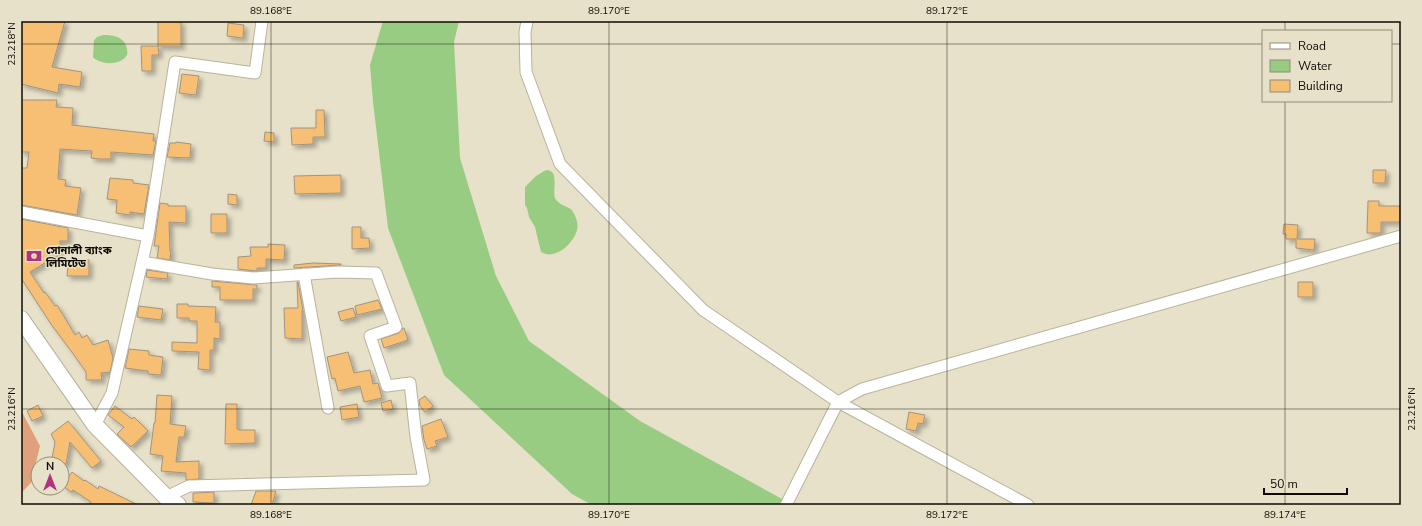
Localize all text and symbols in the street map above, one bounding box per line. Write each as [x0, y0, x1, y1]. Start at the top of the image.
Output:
text: 89.168°E [250, 4, 292, 18]
text: 89.170°E [588, 4, 630, 18]
text: 89.172°E [926, 4, 968, 18]
text: 23.218°N [5, 22, 19, 66]
legend [1262, 30, 1392, 102]
text: Road [1298, 38, 1326, 54]
text: Water [1298, 58, 1332, 74]
text: Building [1298, 78, 1343, 94]
place label: সোনালী ব্যাংক লিমিটেড [45, 243, 113, 271]
bank icon: সোনালী ব্যাংক লিমিটেড [25, 247, 43, 265]
text: 23.216°N [5, 387, 19, 431]
text: 23.216°N [1405, 387, 1419, 431]
north arrow [30, 456, 70, 496]
text: N [46, 459, 54, 474]
scale bar [1264, 470, 1347, 496]
text: 50 m [1270, 476, 1298, 492]
text: 89.168°E [250, 508, 292, 522]
text: 89.170°E [588, 508, 630, 522]
text: 89.172°E [926, 508, 968, 522]
text: 89.174°E [1264, 508, 1306, 522]

